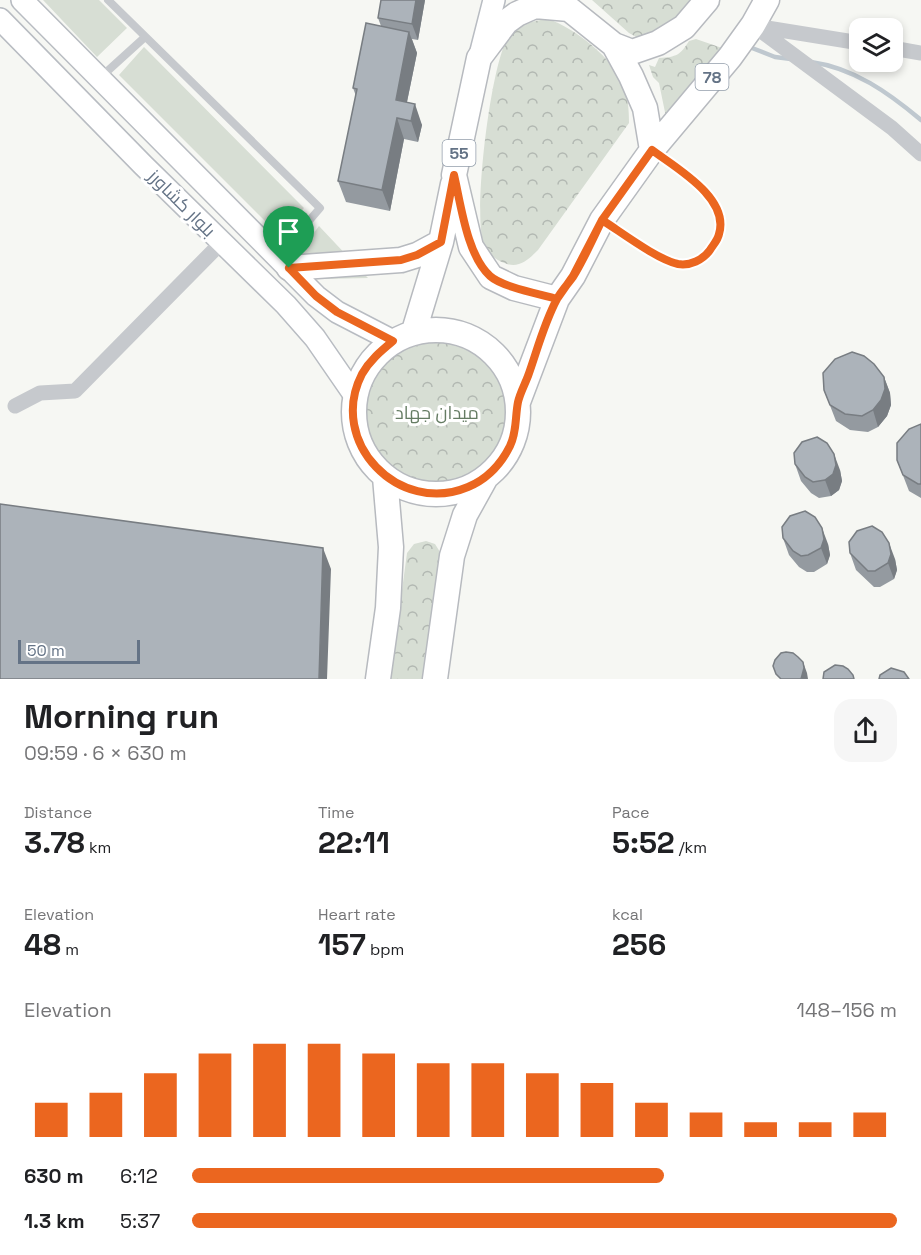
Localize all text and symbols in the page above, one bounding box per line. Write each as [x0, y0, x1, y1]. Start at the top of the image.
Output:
map controls [849, 18, 903, 72]
button: layers [849, 18, 903, 72]
road number: 78 [696, 64, 728, 90]
road number: 55 [442, 140, 476, 166]
street label: بلوار کشاورز [143, 164, 221, 242]
pin [263, 206, 314, 268]
icon: arrive [272, 215, 305, 248]
park label: میدان جهاد [395, 401, 479, 424]
scale bar [18, 637, 140, 664]
text: 50 m [27, 640, 65, 661]
text: Morning run [24, 696, 219, 738]
button: share [834, 699, 897, 762]
text: 09:59 · 6 × 630 m [24, 740, 187, 766]
text: Distance [24, 802, 92, 823]
text: Time [318, 802, 354, 823]
text: Pace [612, 802, 649, 823]
text: 3.78 [24, 823, 85, 862]
text: 22:11 [318, 823, 390, 862]
text: 5:52 [612, 823, 675, 862]
text: km [85, 837, 111, 858]
text: /km [675, 837, 707, 858]
text: Elevation [24, 904, 94, 925]
text: Heart rate [318, 904, 396, 925]
text: kcal [612, 904, 643, 925]
text: 48 [24, 925, 61, 964]
text: 157 [318, 925, 366, 964]
text: 256 [612, 925, 666, 964]
text: m [61, 939, 79, 960]
text: bpm [366, 939, 404, 960]
text: Elevation [24, 997, 112, 1023]
text: 148–156 m [797, 997, 897, 1023]
text: 630 m [24, 1163, 84, 1189]
text: 6:12 [120, 1163, 158, 1189]
text: 1.3 km [24, 1208, 85, 1234]
text: 5:37 [120, 1208, 160, 1234]

